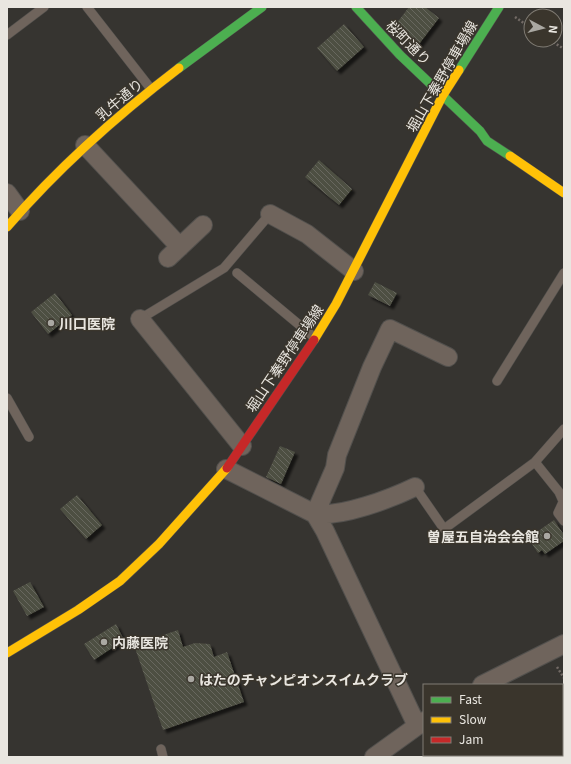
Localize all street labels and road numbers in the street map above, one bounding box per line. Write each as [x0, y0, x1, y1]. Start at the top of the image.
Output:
street label: 桜町通り [382, 15, 436, 69]
street label: 堀山下秦野停車場線 [401, 16, 481, 136]
street label: 乳牛通り [91, 73, 147, 125]
street label: 堀山下秦野停車場線 [240, 300, 328, 416]

